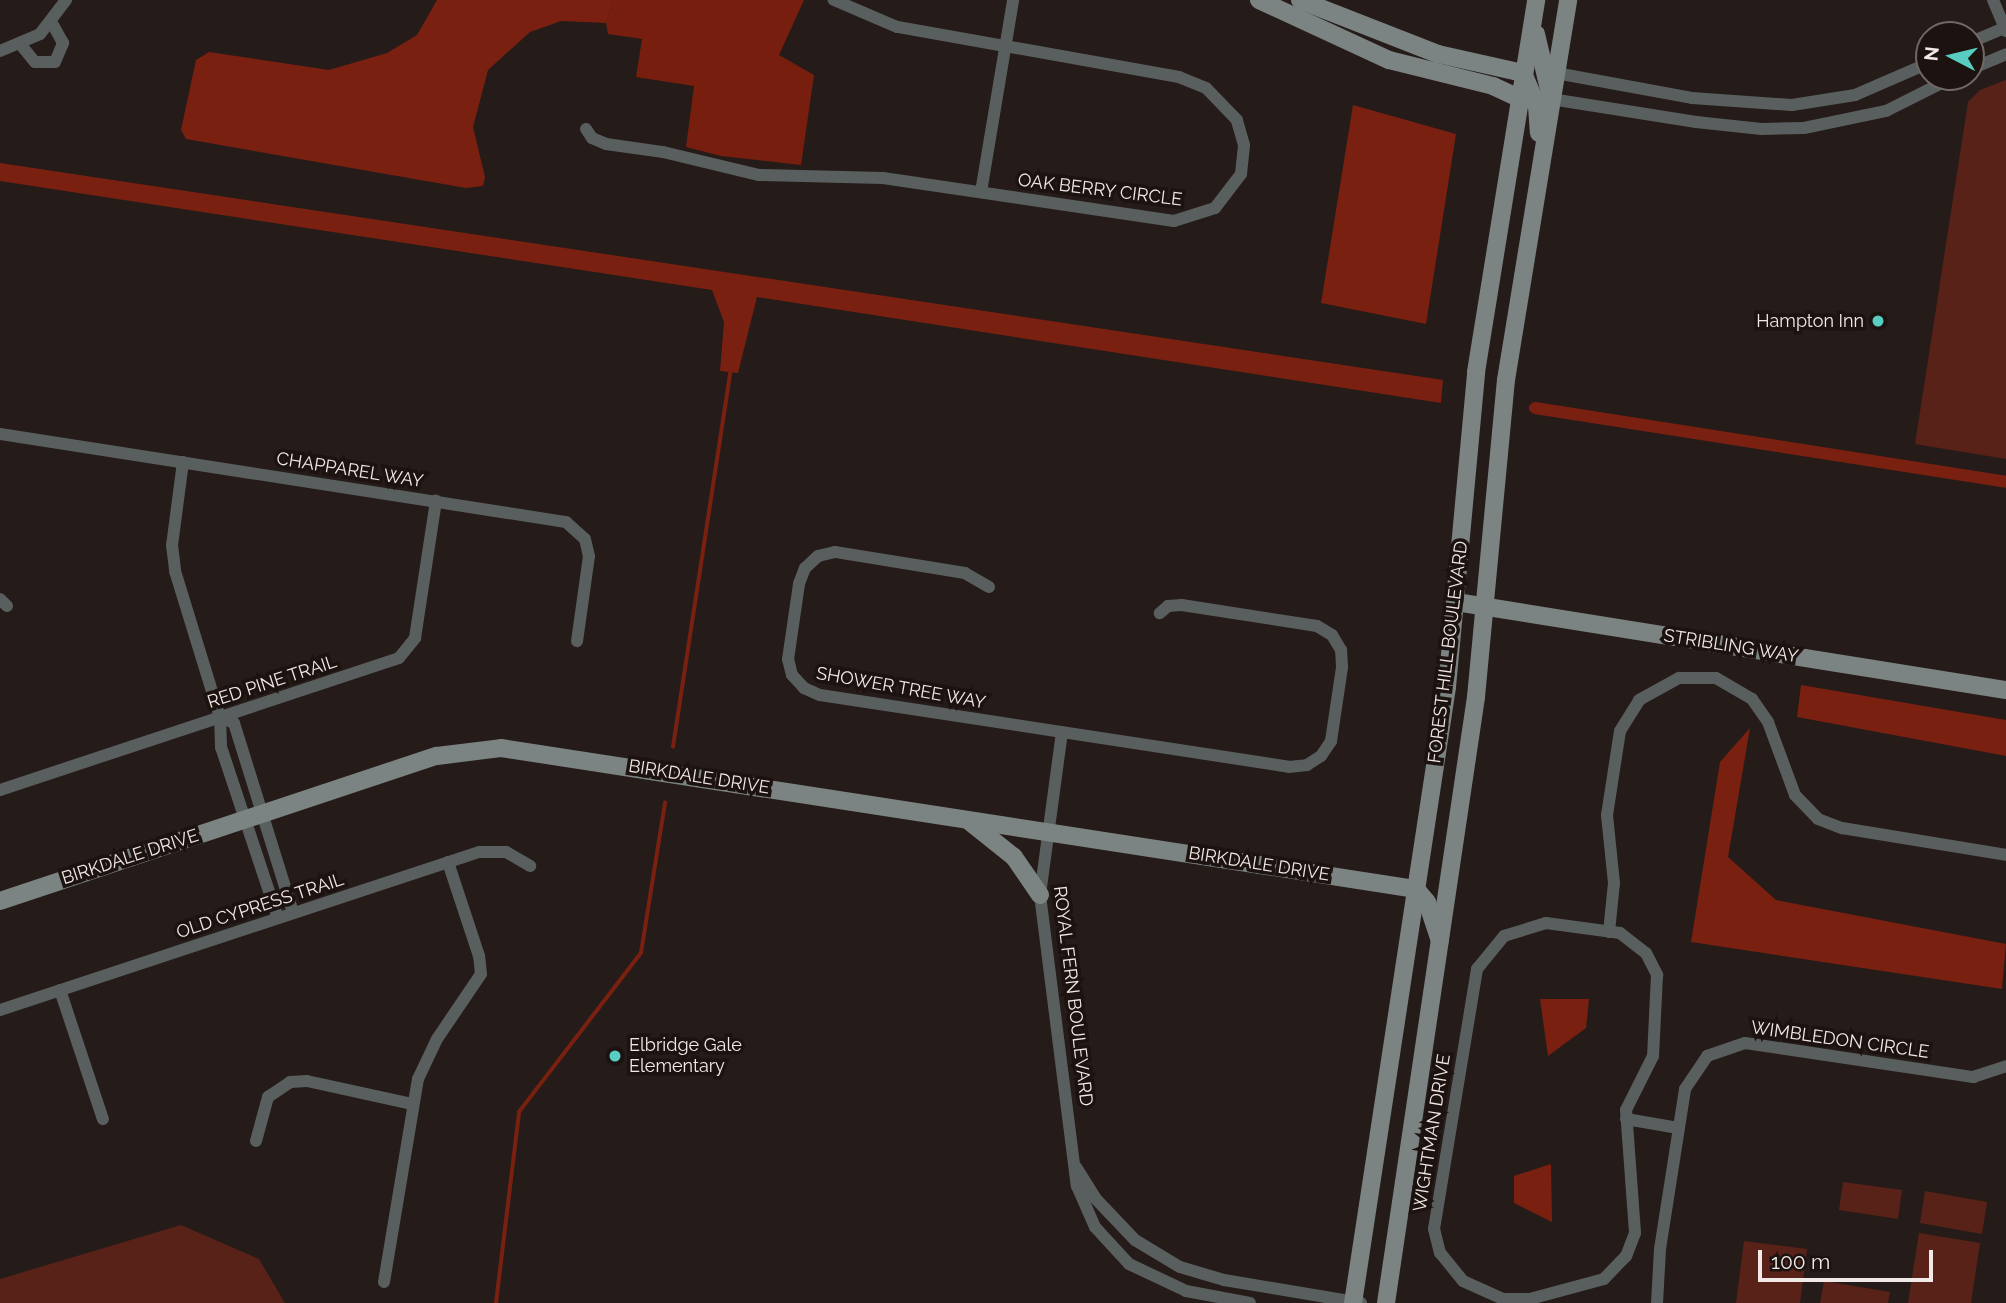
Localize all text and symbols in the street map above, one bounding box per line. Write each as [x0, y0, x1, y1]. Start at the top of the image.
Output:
north arrow [1915, 21, 1985, 91]
text: N [1919, 45, 1943, 62]
street label: OAK BERRY CIRCLE [1016, 169, 1184, 211]
place label: Hampton Inn [1756, 310, 1864, 332]
marker: Hampton Inn [1870, 313, 1886, 329]
street label: CHAPPAREL WAY [274, 448, 426, 492]
street label: FOREST HILL BOULEVARD [1424, 539, 1472, 765]
street label: STRIBLING WAY [1662, 625, 1800, 667]
street label: RED PINE TRAIL [204, 651, 340, 713]
street label: SHOWER TREE WAY [814, 662, 988, 714]
street label: BIRKDALE DRIVE [627, 755, 771, 799]
street label: BIRKDALE DRIVE [59, 825, 201, 889]
street label: BIRKDALE DRIVE [1187, 842, 1331, 886]
street label: OLD CYPRESS TRAIL [173, 869, 347, 943]
street label: ROYAL FERN BOULEVARD [1049, 884, 1097, 1108]
street label: WIMBLEDON CIRCLE [1749, 1017, 1931, 1063]
place label: Elbridge Gale Elementary [629, 1035, 742, 1078]
marker: Elbridge Gale Elementary [607, 1048, 623, 1064]
street label: WIGHTMAN DRIVE [1409, 1053, 1455, 1213]
scale bar [1761, 1236, 1936, 1280]
text: 100 m [1771, 1249, 1830, 1274]

